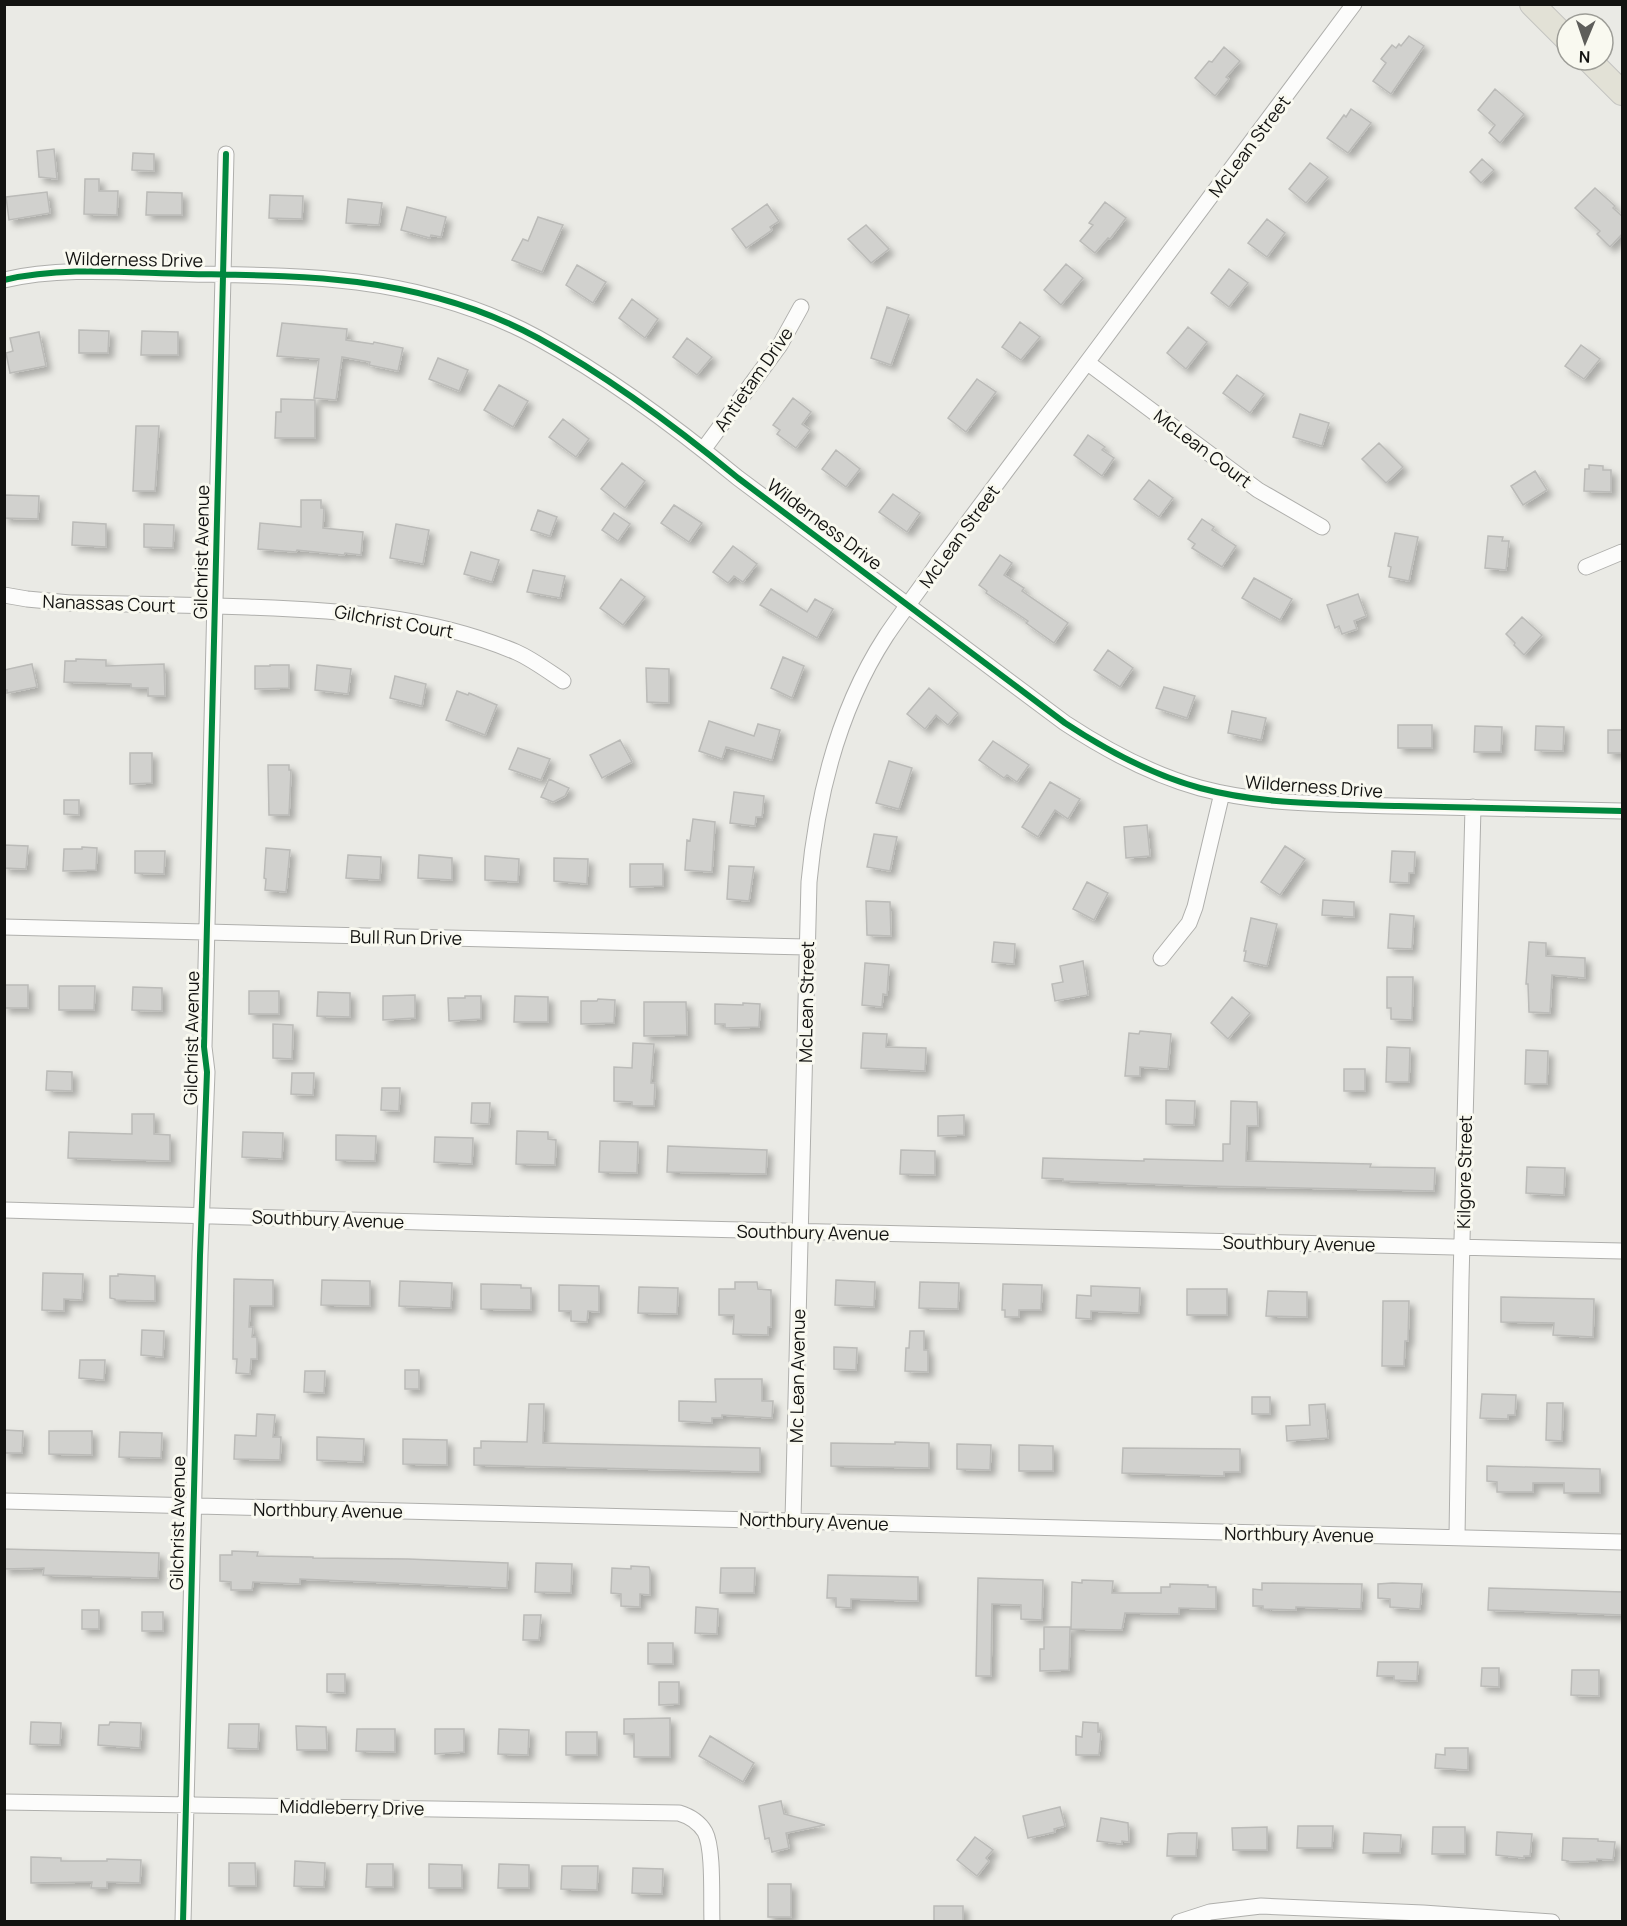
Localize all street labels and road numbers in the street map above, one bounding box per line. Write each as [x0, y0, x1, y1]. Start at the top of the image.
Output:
street label: McLean Street [1203, 90, 1295, 202]
street label: Wilderness Drive [65, 246, 203, 272]
street label: Antietam Drive [708, 322, 798, 436]
street label: McLean Court [1149, 403, 1257, 493]
street label: Wilderness Drive [763, 473, 887, 575]
street label: McLean Street [914, 480, 1004, 592]
street label: Gilchrist Avenue [188, 485, 214, 619]
street label: Nanassas Court [42, 589, 176, 617]
street label: Gilchrist Court [333, 599, 455, 643]
street label: Wilderness Drive [1244, 769, 1384, 803]
street label: Bull Run Drive [350, 924, 462, 950]
street label: McLean Street [793, 941, 819, 1063]
street label: Gilchrist Avenue [178, 971, 204, 1105]
street label: Kilgore Street [1451, 1115, 1477, 1229]
street label: Southbury Avenue [251, 1204, 405, 1234]
street label: Southbury Avenue [736, 1219, 890, 1245]
street label: Southbury Avenue [1222, 1230, 1376, 1256]
street label: Mc Lean Avenue [784, 1309, 810, 1443]
street label: Gilchrist Avenue [164, 1456, 190, 1590]
street label: Northbury Avenue [253, 1497, 403, 1523]
street label: Northbury Avenue [739, 1506, 889, 1536]
street label: Northbury Avenue [1224, 1521, 1374, 1547]
street label: Middleberry Drive [279, 1794, 425, 1820]

